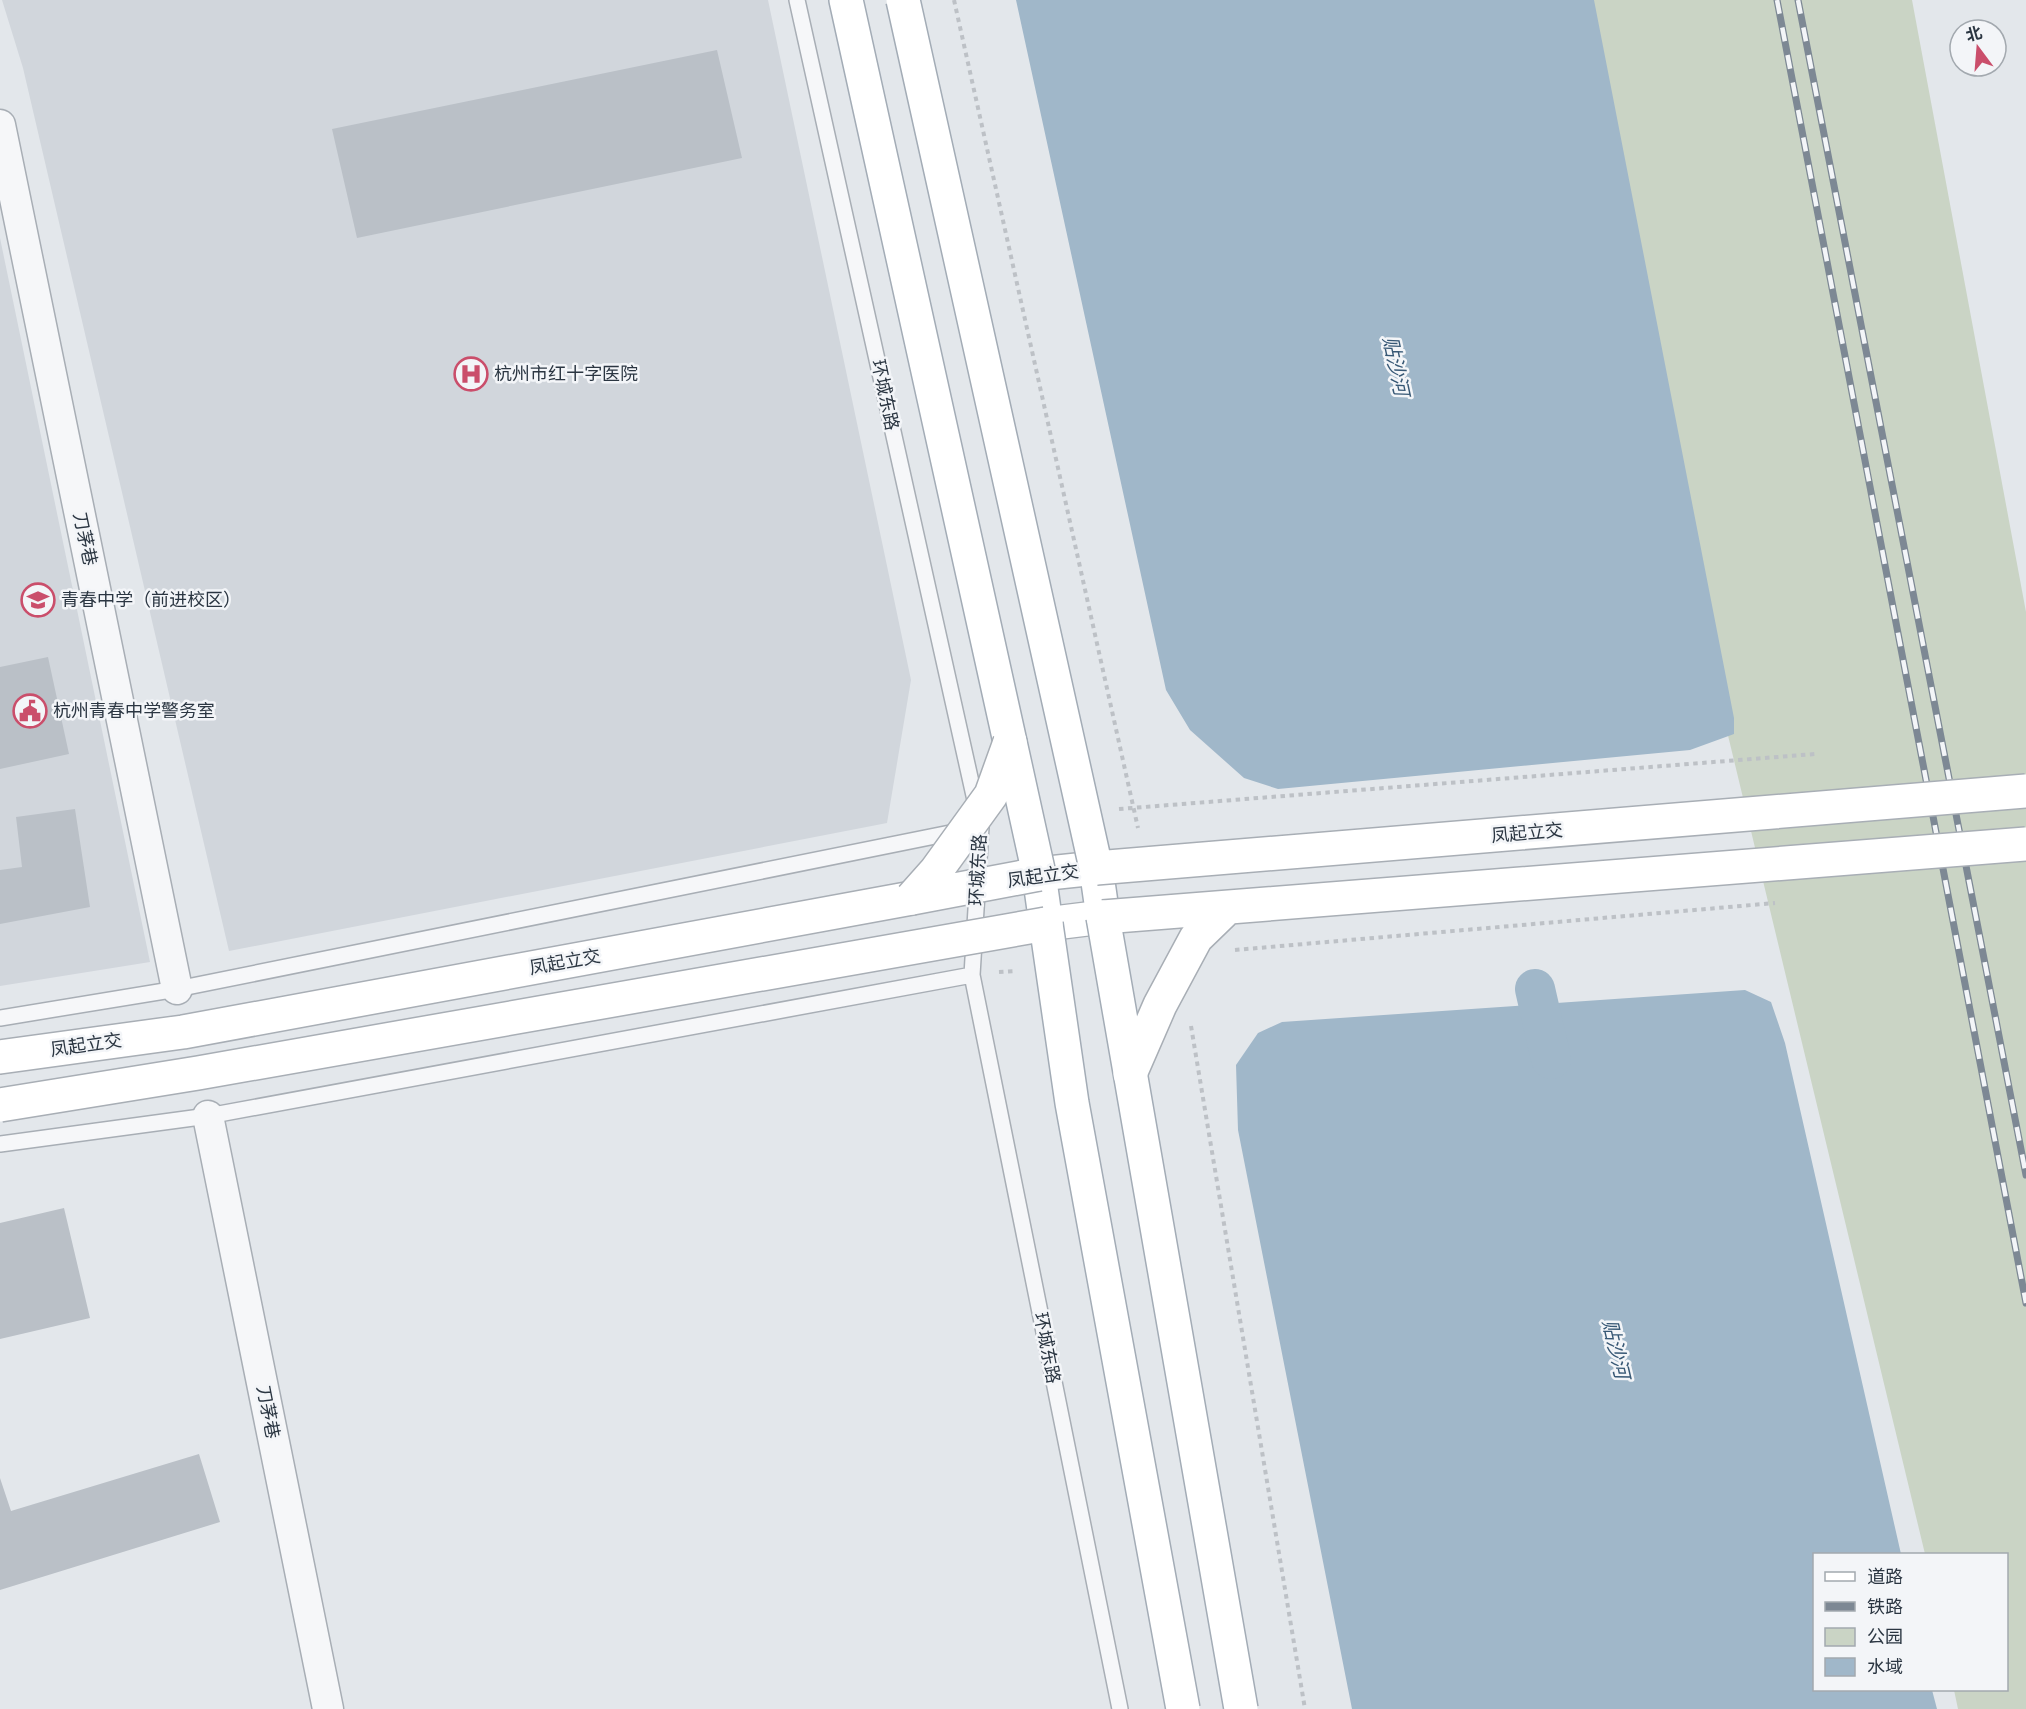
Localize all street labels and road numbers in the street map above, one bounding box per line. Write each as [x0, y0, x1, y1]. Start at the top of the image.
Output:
street label: 环城东路 [866, 357, 905, 433]
street label: 刀茅巷 [68, 510, 103, 568]
street label: 凤起立交 [1490, 817, 1564, 848]
street label: 环城东路 [963, 833, 992, 907]
street label: 凤起立交 [1006, 858, 1080, 893]
street label: 凤起立交 [527, 943, 603, 980]
street label: 凤起立交 [49, 1027, 123, 1062]
street label: 环城东路 [1028, 1310, 1067, 1386]
street label: 刀茅巷 [251, 1383, 286, 1441]

